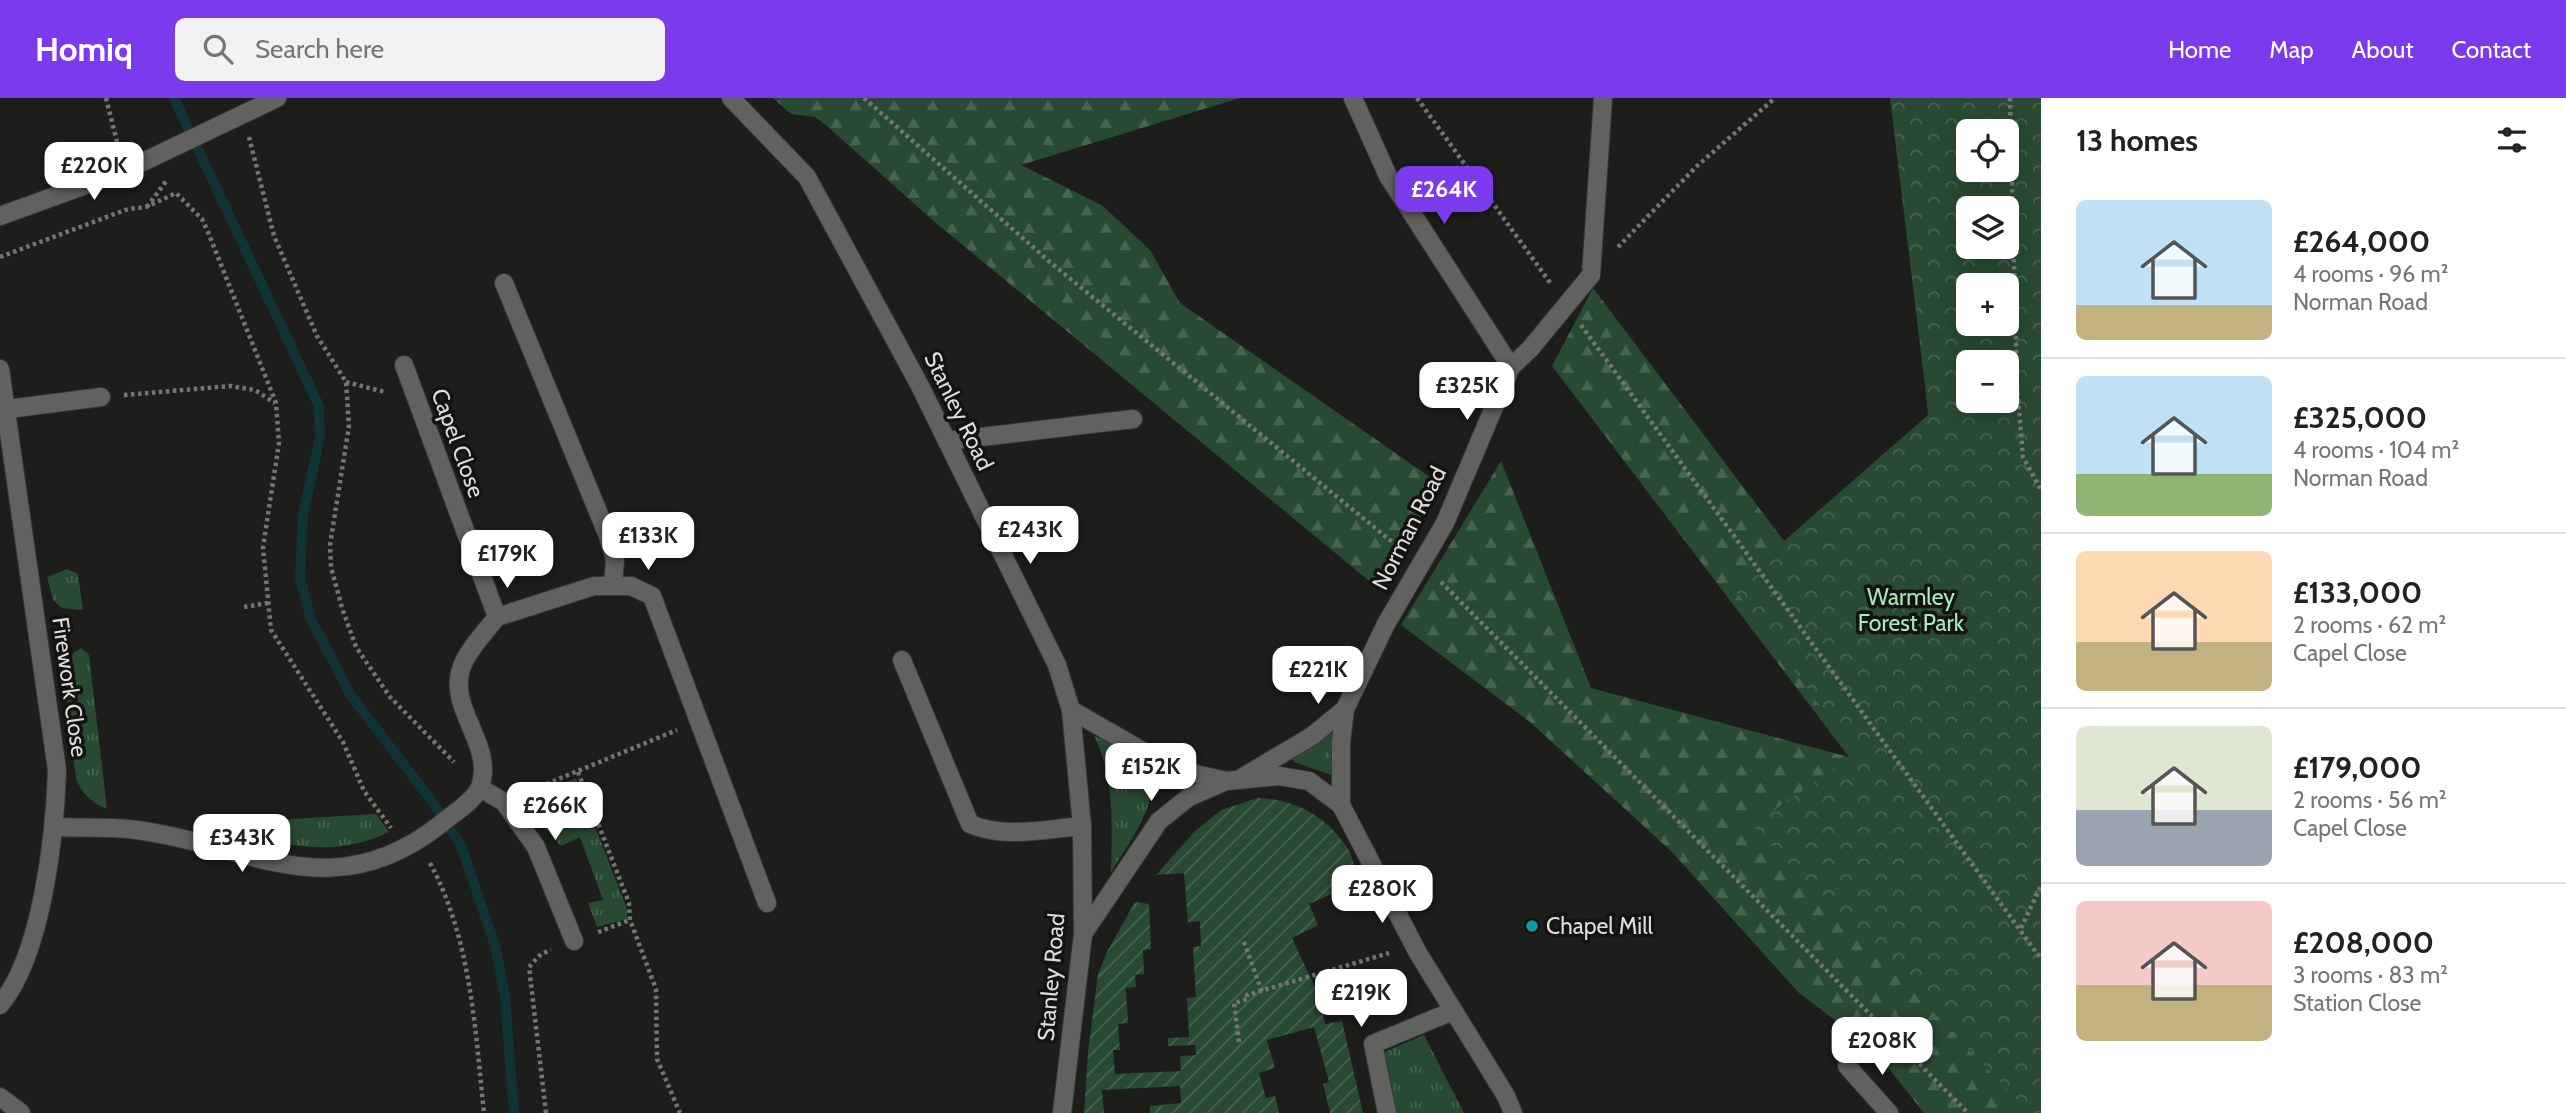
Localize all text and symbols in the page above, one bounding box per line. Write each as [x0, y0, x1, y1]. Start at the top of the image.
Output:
search box [175, 18, 665, 81]
text: Homiq [35, 29, 133, 69]
icon: search [199, 30, 237, 68]
text: Search here [255, 33, 384, 65]
text: Home [2168, 35, 2231, 64]
text: Map [2269, 35, 2314, 64]
text: About [2352, 35, 2414, 64]
text: Contact [2452, 35, 2531, 64]
map controls [1956, 119, 2019, 413]
button: locate [1956, 119, 2019, 182]
icon: filters [2493, 121, 2531, 159]
text: 13 homes [2076, 122, 2198, 159]
pin: £220K [45, 142, 143, 202]
text: £220K [61, 151, 127, 179]
pin: £264K [1395, 166, 1493, 226]
text: £264K [1411, 175, 1477, 203]
button: layers [1956, 196, 2019, 259]
text: £264,000 [2293, 223, 2430, 260]
icon: home [2132, 228, 2216, 312]
text: 4 rooms · 96 m² [2293, 260, 2448, 288]
button: + [1956, 273, 2019, 336]
text: Norman Road [2293, 288, 2428, 316]
street label: Stanley Road [918, 347, 1000, 475]
button: − [1956, 350, 2019, 413]
pin: £325K [1418, 362, 1516, 422]
text: £325K [1435, 371, 1499, 399]
street label: Capel Close [425, 385, 491, 501]
text: £325,000 [2293, 399, 2427, 436]
icon: home [2132, 404, 2216, 488]
text: 4 rooms · 104 m² [2293, 436, 2459, 464]
street label: Norman Road [1366, 462, 1452, 594]
text: Norman Road [2293, 464, 2428, 492]
pin: £243K [981, 506, 1079, 566]
pin: £133K [599, 512, 697, 572]
text: £243K [997, 515, 1063, 543]
text: £133K [618, 521, 678, 549]
pin: £179K [458, 531, 556, 590]
text: £179K [477, 539, 537, 567]
text: £133,000 [2293, 574, 2422, 611]
icon: home [2132, 579, 2216, 663]
park label: Warmley Forest Park [1858, 583, 1965, 637]
text: 2 rooms · 62 m² [2293, 611, 2446, 639]
street label: Firework Close [46, 615, 94, 759]
text: Capel Close [2293, 639, 2407, 667]
pin: £221K [1269, 646, 1367, 706]
text: £221K [1288, 655, 1348, 683]
pin: £152K [1102, 744, 1200, 803]
text: £179,000 [2293, 749, 2422, 786]
text: £152K [1121, 752, 1181, 780]
icon: home [2132, 754, 2216, 838]
pin: £266K [506, 782, 604, 842]
text: 2 rooms · 56 m² [2293, 786, 2447, 814]
text: £266K [523, 791, 587, 819]
pin: £343K [193, 814, 291, 874]
text: Capel Close [2293, 814, 2407, 842]
text: £343K [209, 823, 275, 851]
pin: £280K [1333, 866, 1431, 925]
text: £280K [1348, 874, 1416, 902]
street label: Stanley Road [1031, 912, 1071, 1042]
place label: Chapel Mill [1546, 912, 1654, 940]
marker: Chapel Mill [1524, 918, 1540, 934]
text: £208,000 [2293, 924, 2434, 961]
icon: home [2132, 929, 2216, 1013]
text: 3 rooms · 83 m² [2293, 961, 2448, 989]
pin: £219K [1312, 970, 1410, 1029]
text: £219K [1331, 978, 1391, 1006]
text: Station Close [2293, 989, 2421, 1017]
pin: £208K [1833, 1018, 1931, 1077]
text: £208K [1848, 1026, 1916, 1054]

